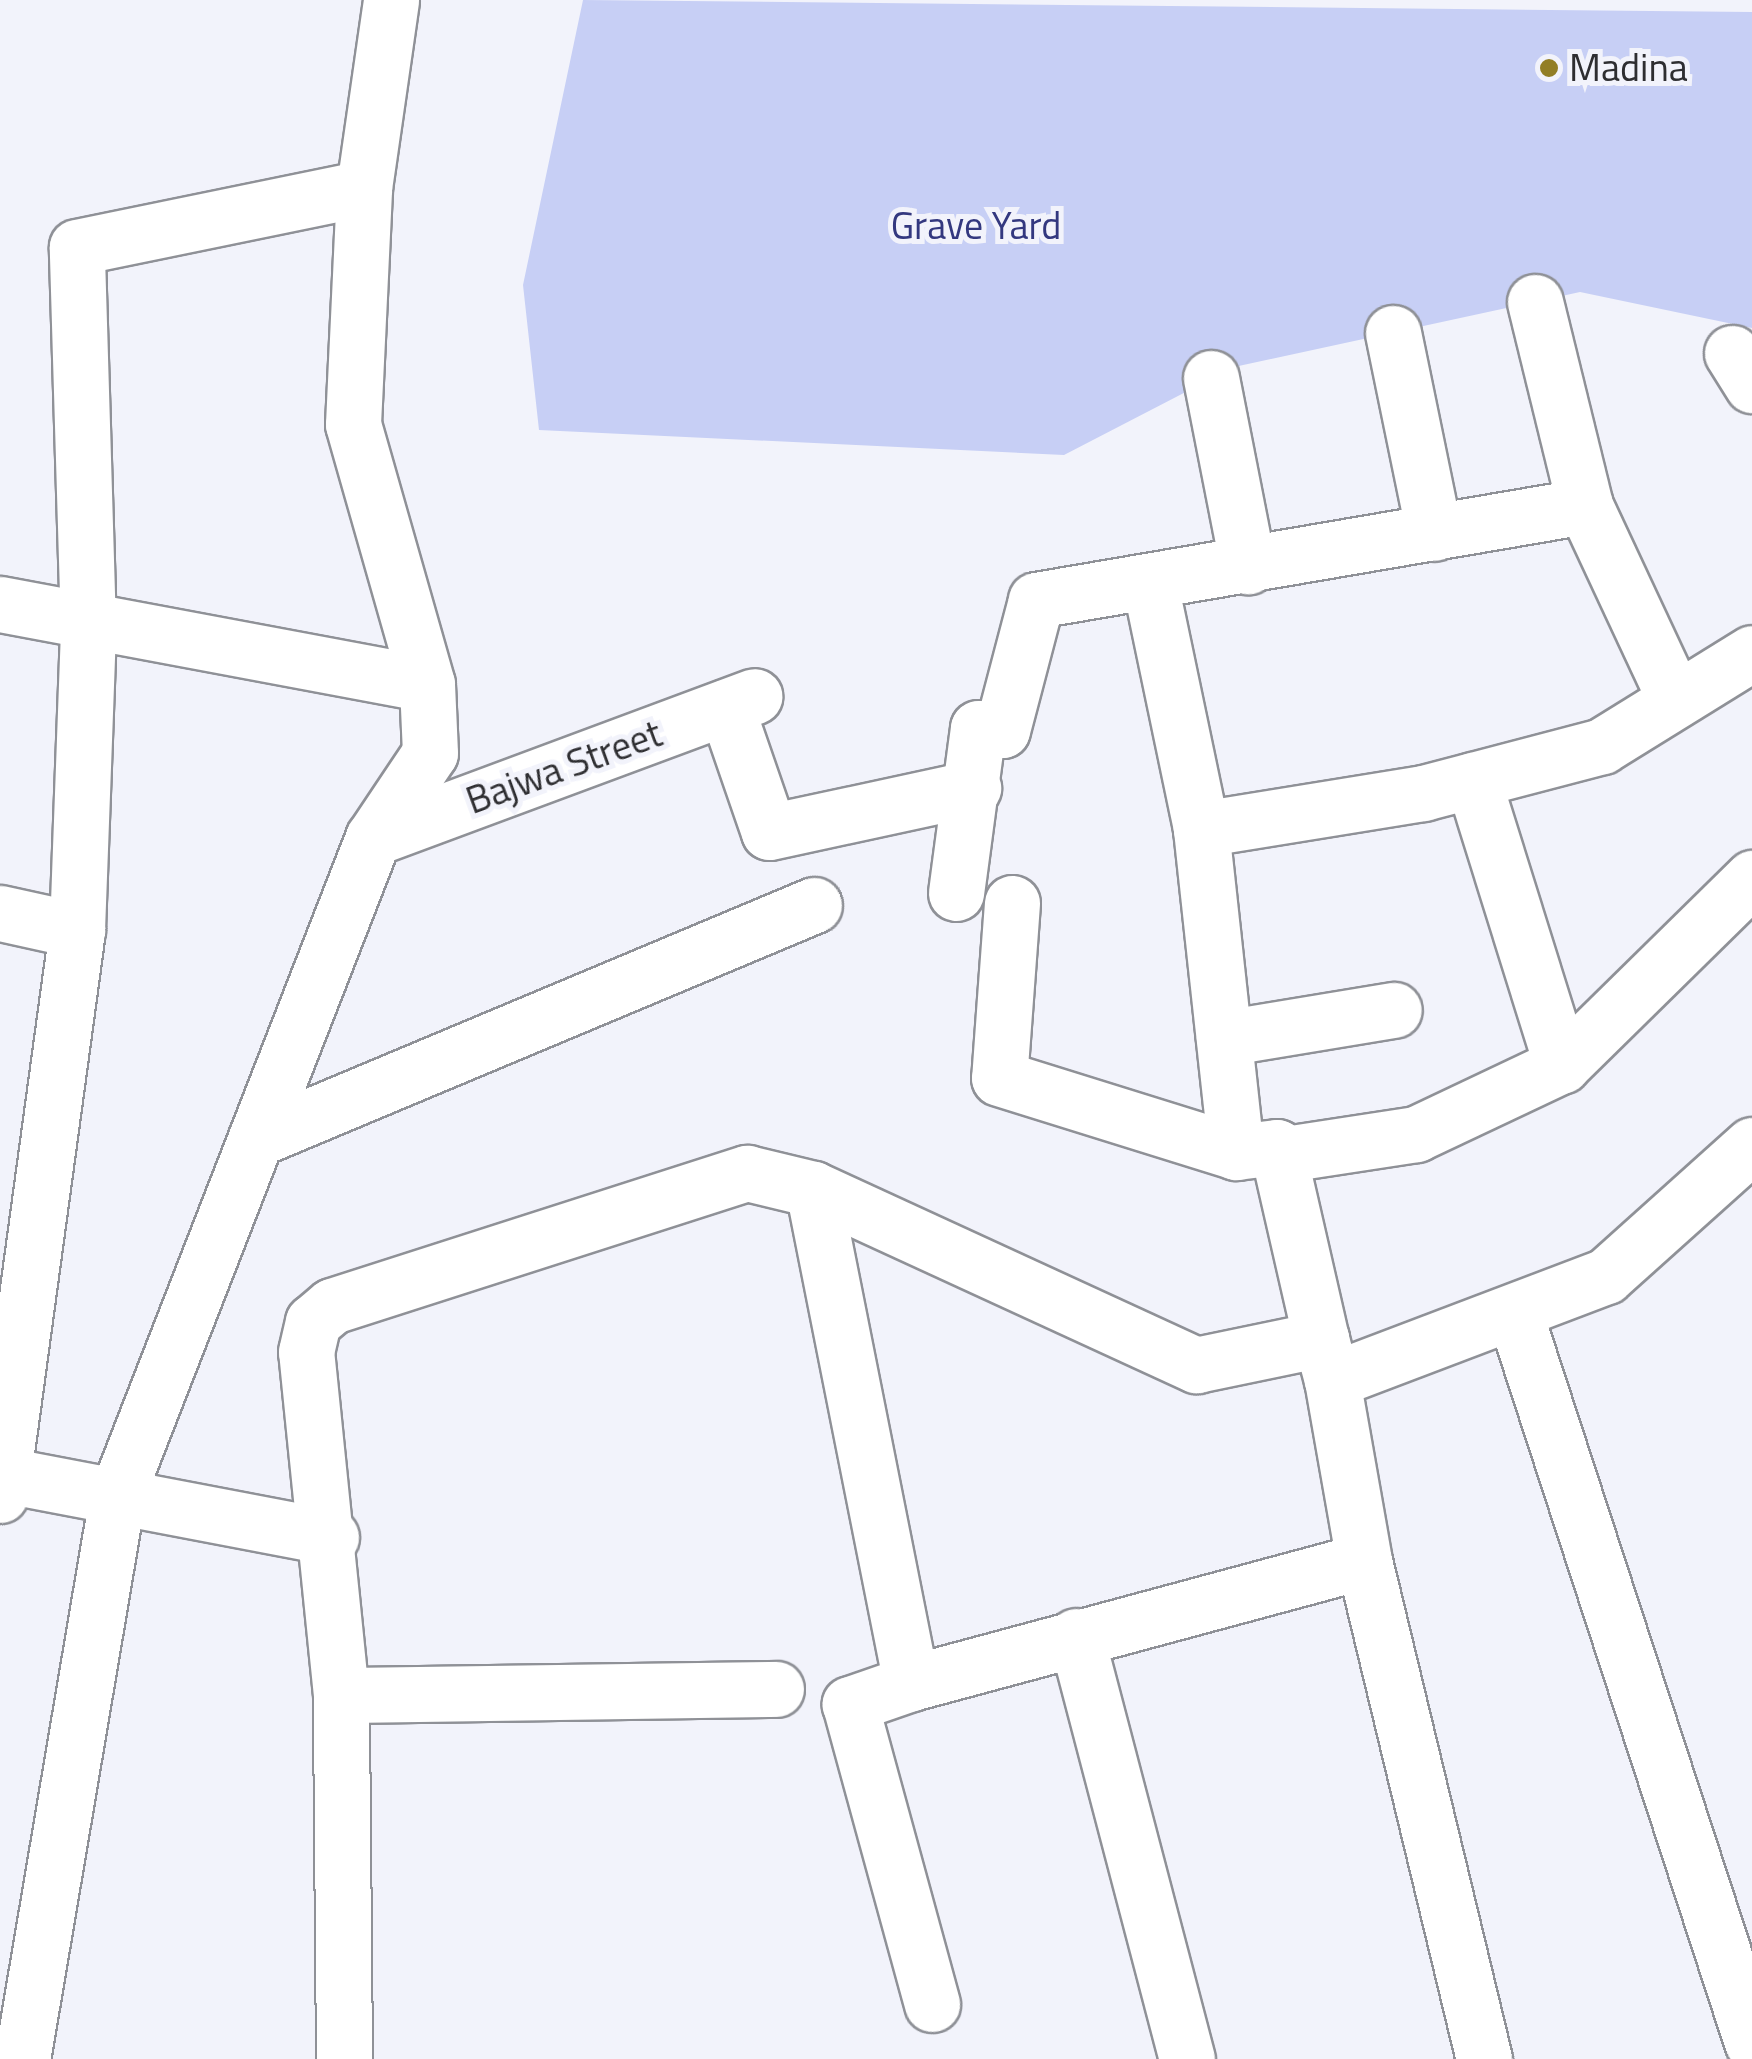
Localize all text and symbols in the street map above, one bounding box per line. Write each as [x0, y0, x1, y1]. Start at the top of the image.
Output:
place label: Madina [1569, 45, 1688, 91]
marker: Madina [1538, 57, 1560, 79]
park label: Grave Yard [891, 203, 1061, 249]
street label: Bajwa Street [460, 711, 668, 823]

